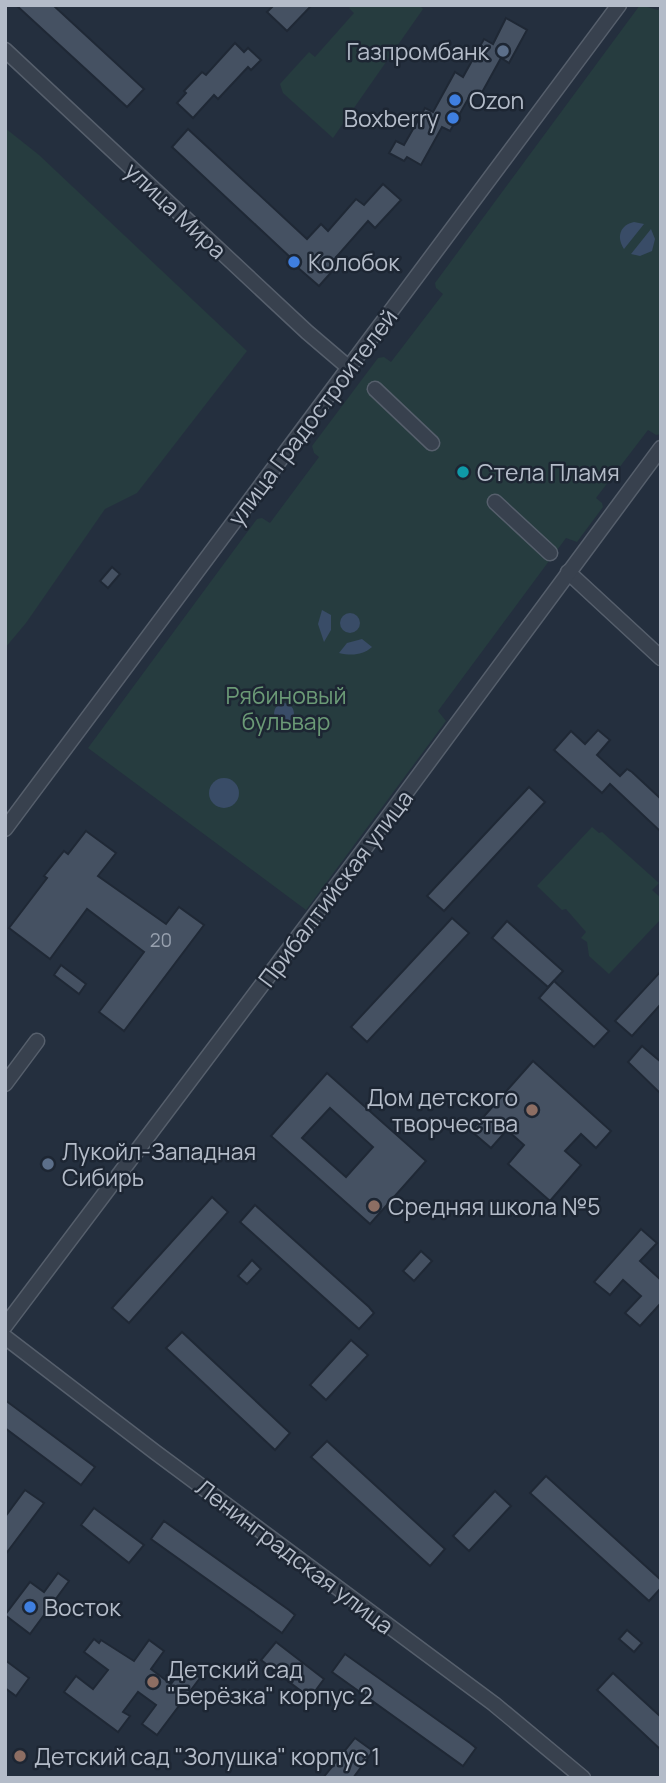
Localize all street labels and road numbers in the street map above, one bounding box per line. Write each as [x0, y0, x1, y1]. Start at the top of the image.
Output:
street label: улица Мира [118, 155, 234, 265]
street label: улица Градостроителей [220, 302, 404, 532]
street label: Прибалтийская улица [250, 783, 420, 993]
street label: Ленинградская улица [190, 1471, 400, 1641]

